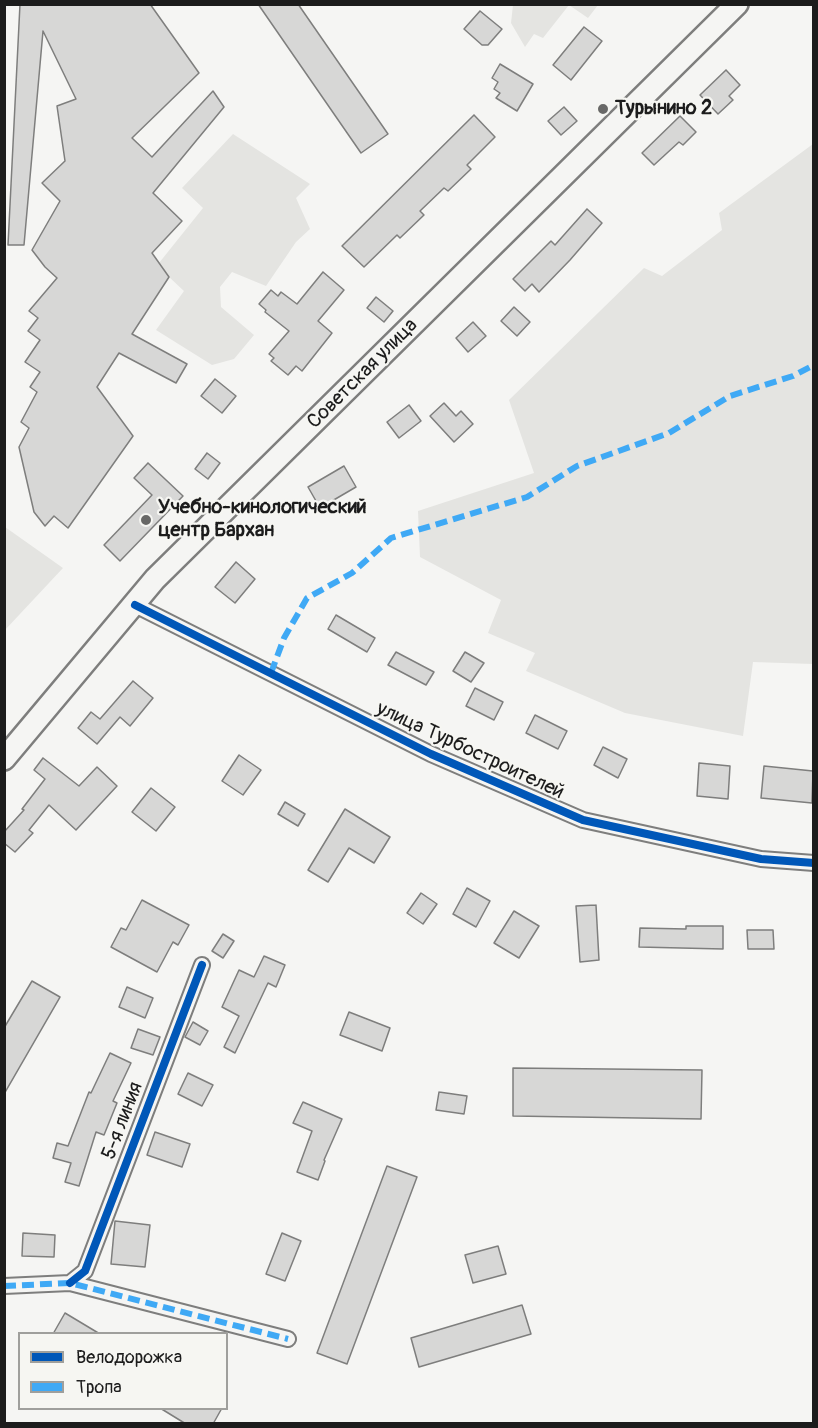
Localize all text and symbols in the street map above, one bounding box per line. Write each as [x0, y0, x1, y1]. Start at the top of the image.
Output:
place label: Турынино 2 [615, 97, 712, 121]
marker: Турынино 2 [596, 102, 610, 116]
street label: Советская улица [303, 314, 423, 434]
place label: Учебно-кинологический центр Бархан [158, 496, 367, 543]
marker: Учебно-кинологический центр Бархан [139, 513, 153, 527]
street label: улица Турбостроителей [372, 697, 568, 805]
street label: 5-я линия [97, 1079, 149, 1163]
legend [18, 1332, 228, 1410]
text: Велодорожка [76, 1346, 182, 1369]
text: Тропа [76, 1376, 122, 1399]

